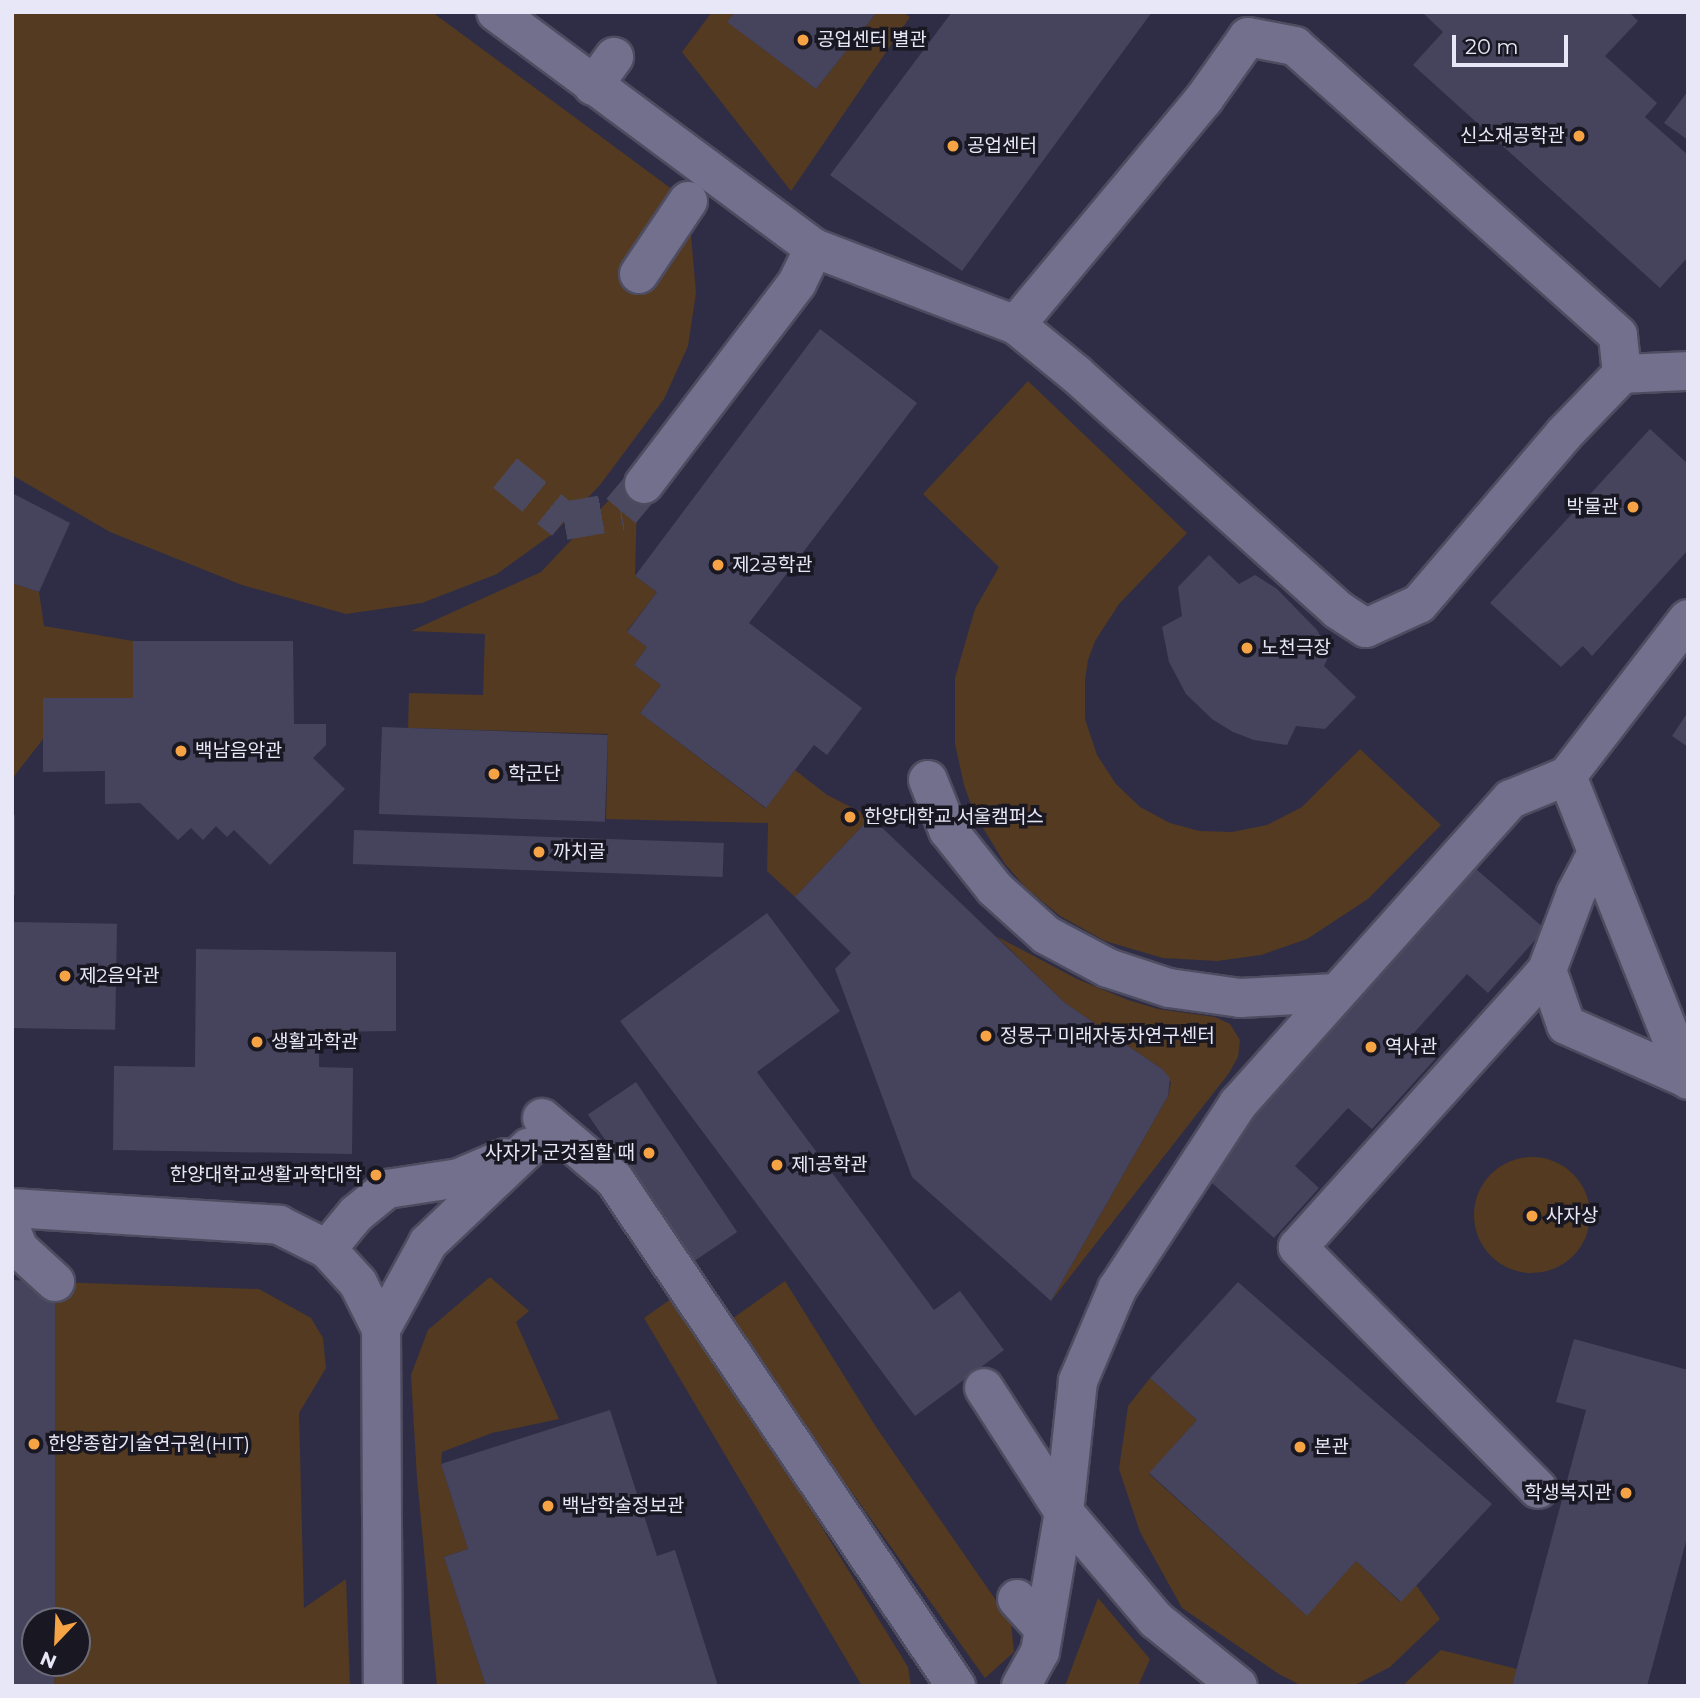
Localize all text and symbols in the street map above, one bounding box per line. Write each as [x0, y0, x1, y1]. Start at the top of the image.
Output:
scale bar [1455, 21, 1570, 65]
place label: 공업센터 별관 [817, 29, 927, 51]
marker: 공업센터 별관 [795, 32, 811, 48]
text: 20 m [1465, 34, 1519, 59]
place label: 신소재공학관 [1460, 125, 1565, 147]
marker: 신소재공학관 [1571, 128, 1587, 144]
place label: 공업센터 [967, 135, 1037, 157]
marker: 공업센터 [945, 138, 961, 154]
place label: 박물관 [1567, 496, 1619, 518]
marker: 박물관 [1625, 499, 1641, 515]
place label: 제2공학관 [732, 554, 813, 576]
marker: 제2공학관 [710, 557, 726, 573]
place label: 노천극장 [1261, 637, 1331, 659]
marker: 노천극장 [1239, 640, 1255, 656]
place label: 백남음악관 [195, 740, 282, 762]
marker: 백남음악관 [173, 743, 189, 759]
place label: 학군단 [508, 763, 560, 785]
marker: 학군단 [486, 766, 502, 782]
place label: 한양대학교 서울캠퍼스 [864, 806, 1044, 828]
marker: 한양대학교 서울캠퍼스 [842, 809, 858, 825]
place label: 까치골 [553, 841, 605, 863]
marker: 까치골 [531, 844, 547, 860]
place label: 제2음악관 [79, 965, 160, 987]
marker: 제2음악관 [57, 968, 73, 984]
place label: 정몽구 미래자동차연구센터 [1000, 1025, 1215, 1047]
marker: 정몽구 미래자동차연구센터 [978, 1028, 994, 1044]
place label: 생활과학관 [271, 1031, 358, 1053]
marker: 생활과학관 [249, 1034, 265, 1050]
place label: 역사관 [1385, 1036, 1437, 1058]
marker: 역사관 [1363, 1039, 1379, 1055]
place label: 사자가 군것질할 때 [485, 1142, 635, 1164]
marker: 사자가 군것질할 때 [641, 1145, 657, 1161]
place label: 제1공학관 [791, 1154, 868, 1176]
marker: 제1공학관 [769, 1157, 785, 1173]
place label: 한양대학교생활과학대학 [170, 1164, 362, 1186]
marker: 한양대학교생활과학대학 [368, 1167, 384, 1183]
place label: 사자상 [1546, 1205, 1598, 1227]
marker: 사자상 [1524, 1208, 1540, 1224]
place label: 한양종합기술연구원(HIT) [48, 1433, 250, 1455]
marker: 한양종합기술연구원(HIT) [26, 1436, 42, 1452]
place label: 본관 [1314, 1436, 1349, 1458]
marker: 본관 [1292, 1439, 1308, 1455]
place label: 학생복지관 [1525, 1482, 1612, 1504]
marker: 학생복지관 [1618, 1485, 1634, 1501]
place label: 백남학술정보관 [562, 1495, 684, 1517]
marker: 백남학술정보관 [540, 1498, 556, 1514]
north arrow [21, 1607, 91, 1677]
text: N [37, 1646, 60, 1674]

